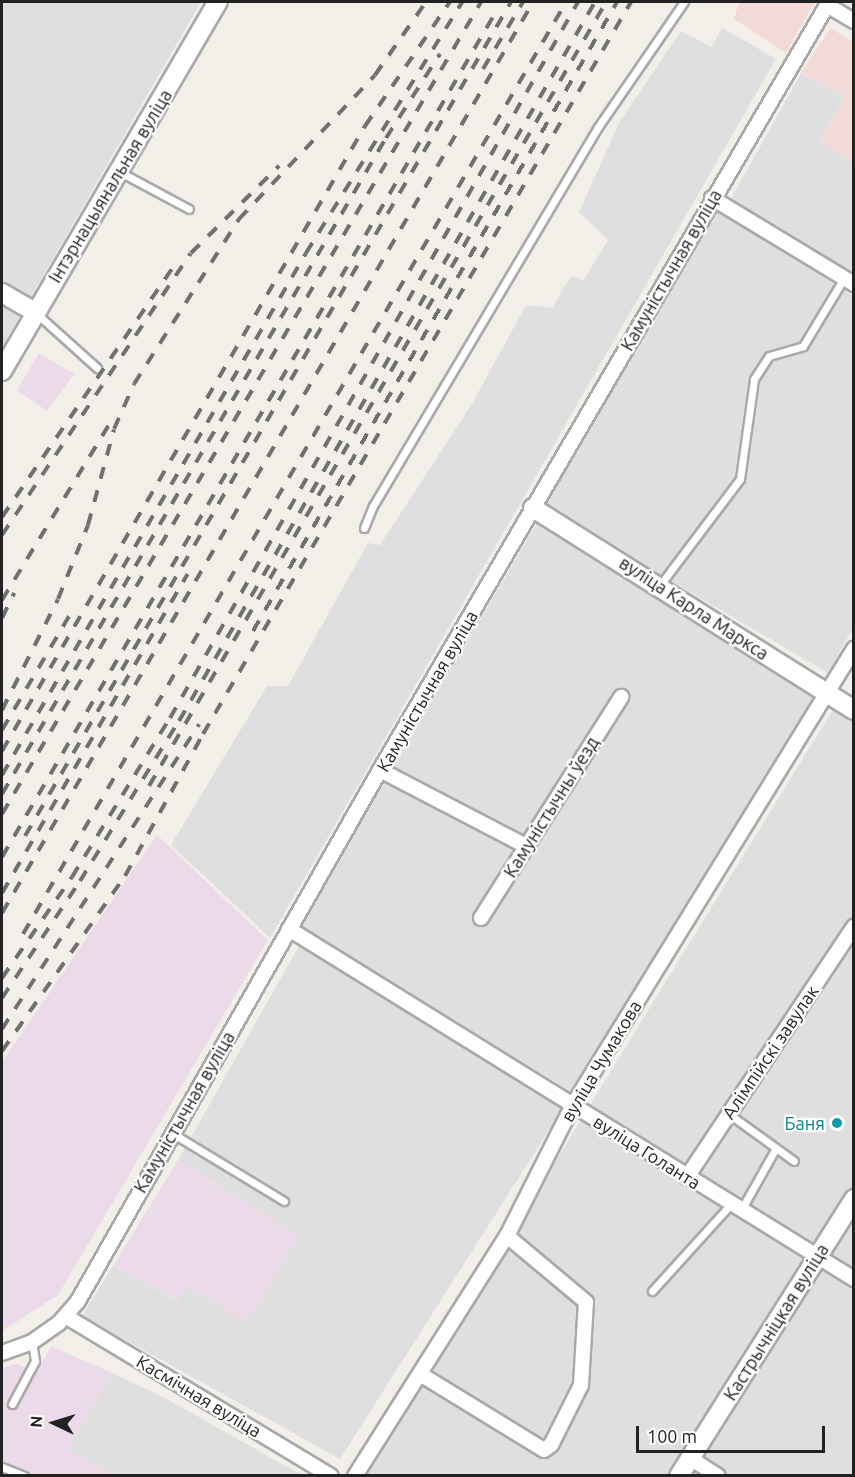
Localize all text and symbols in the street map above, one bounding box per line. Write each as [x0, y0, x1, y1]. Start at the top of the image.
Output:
street label: Інтэрнацыянальная вуліца [44, 85, 176, 287]
street label: Камуністычная вуліца [616, 185, 726, 355]
street label: вуліца Карла Маркса [615, 552, 773, 664]
street label: Камуністычная вуліца [372, 606, 482, 776]
street label: Камуністычны ўезд [499, 733, 603, 881]
street label: Алімпійскі завулак [717, 981, 823, 1123]
street label: вуліца Чумакова [556, 996, 646, 1126]
street label: Камуністычная вуліца [129, 1027, 239, 1197]
street label: вуліца Голанта [589, 1110, 705, 1194]
place label: Баня [784, 1112, 825, 1134]
marker: Баня [830, 1116, 844, 1130]
street label: Кастрычніцкая вуліца [719, 1240, 833, 1404]
street label: Касмічная вуліца [133, 1350, 265, 1442]
north arrow [24, 1393, 84, 1453]
scale bar [639, 1414, 828, 1452]
text: N [27, 1415, 45, 1428]
text: 100 m [647, 1426, 697, 1446]

